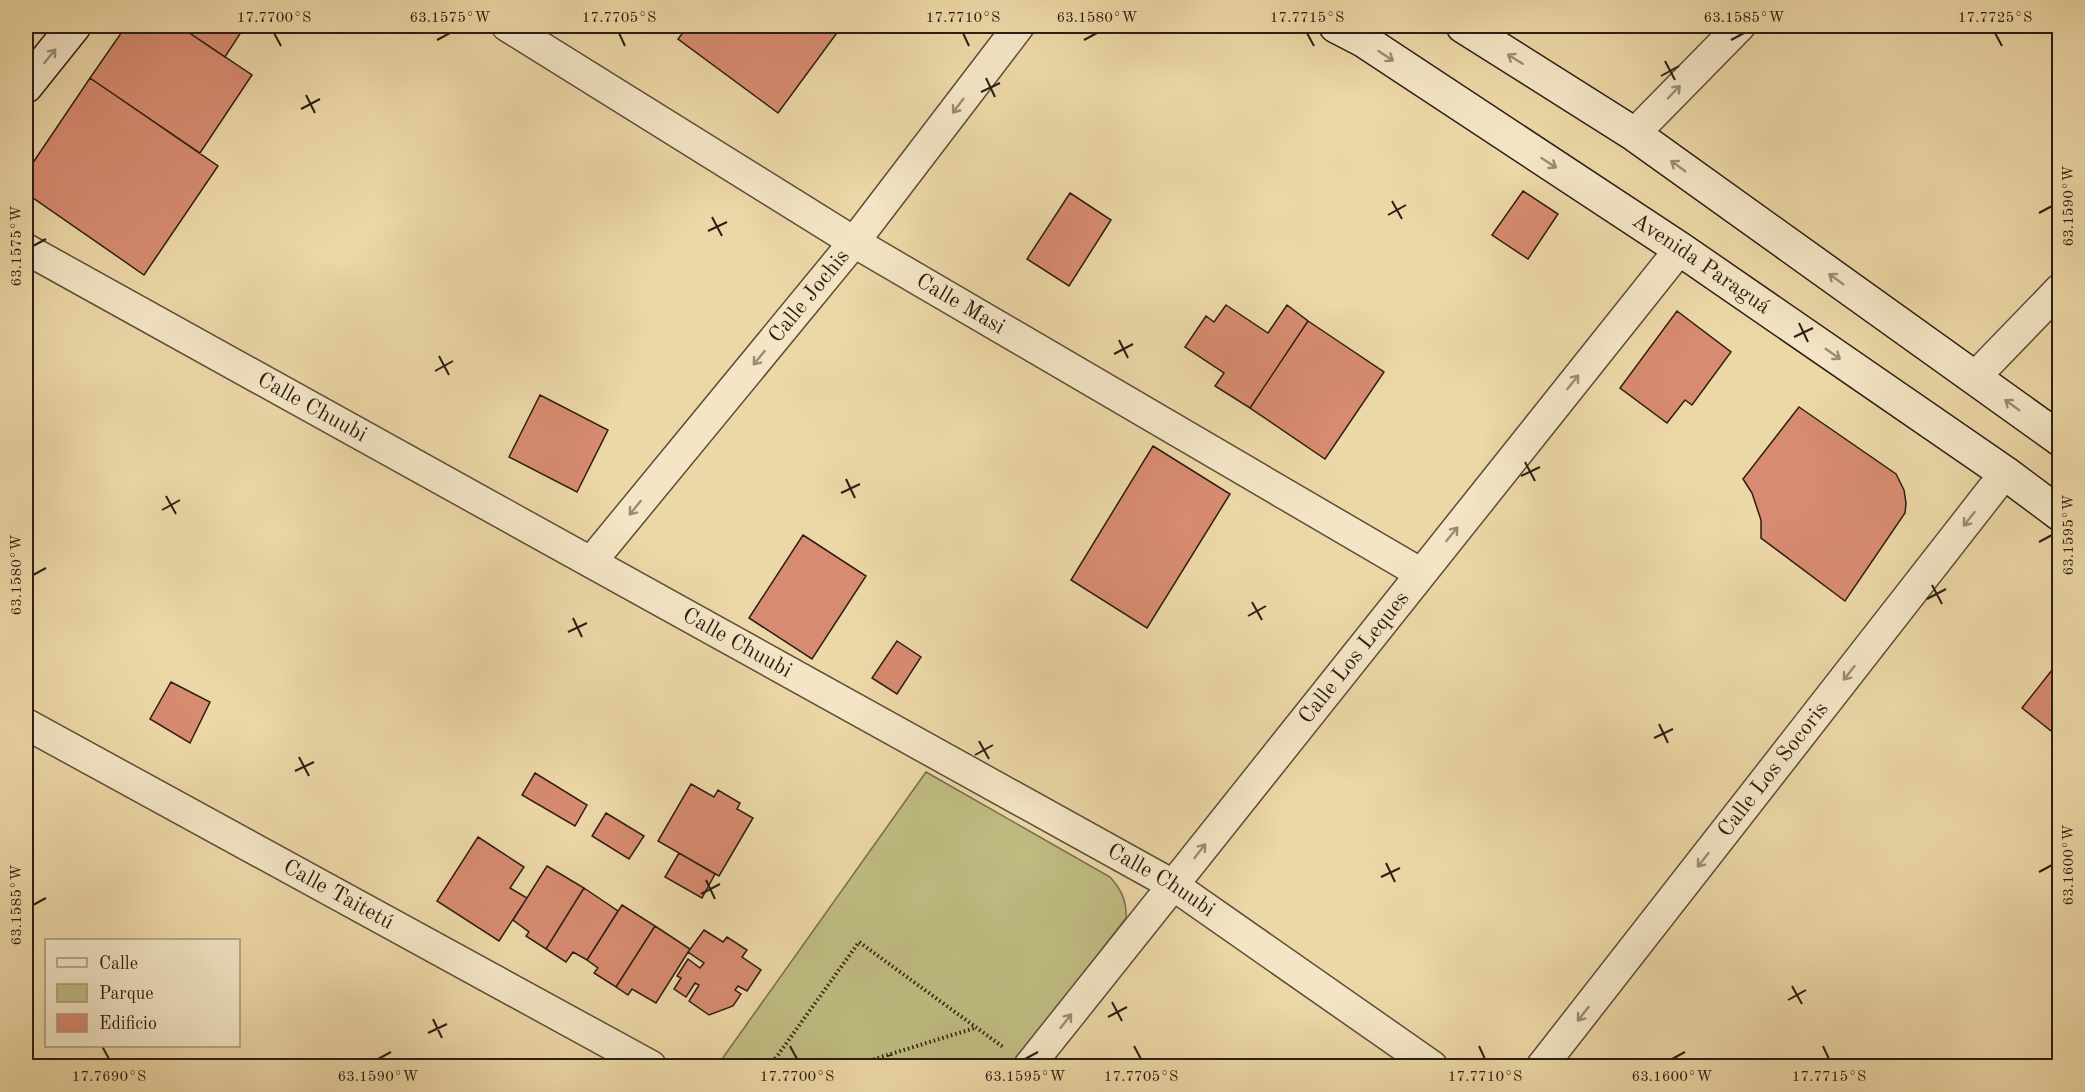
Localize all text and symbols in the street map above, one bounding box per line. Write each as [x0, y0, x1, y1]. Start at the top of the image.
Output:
text: 17.7700°S [237, 11, 311, 26]
text: 63.1575°W [409, 11, 491, 26]
text: 17.7705°S [582, 11, 656, 26]
text: 17.7710°S [926, 11, 1000, 26]
text: 63.1580°W [1056, 11, 1138, 26]
text: 17.7715°S [1270, 11, 1344, 26]
text: 63.1585°W [1703, 11, 1785, 26]
text: 17.7725°S [1958, 11, 2032, 26]
one-way arrow [43, 49, 57, 64]
one-way arrow [1378, 50, 1394, 62]
one-way arrow [1507, 52, 1524, 64]
one-way arrow [1667, 85, 1682, 100]
one-way arrow [951, 97, 964, 113]
one-way arrow [1540, 157, 1557, 169]
one-way arrow [1670, 160, 1686, 172]
text: 63.1590°W [2062, 165, 2077, 247]
text: 63.1575°W [10, 205, 25, 287]
street label: Avenida Paraguá [1628, 210, 1774, 319]
street label: Calle Jochis [765, 245, 854, 347]
street label: Calle Masi [912, 270, 1009, 339]
one-way arrow [1829, 273, 1845, 285]
one-way arrow [1824, 348, 1840, 360]
one-way arrow [753, 349, 766, 365]
street label: Calle Chuubi [254, 369, 370, 447]
one-way arrow [1567, 374, 1580, 390]
one-way arrow [2005, 399, 2021, 411]
text: 63.1595°W [2062, 494, 2077, 576]
one-way arrow [629, 500, 642, 516]
one-way arrow [1963, 511, 1976, 527]
one-way arrow [1445, 526, 1458, 542]
text: 63.1580°W [10, 534, 25, 616]
street label: Calle Los Leques [1295, 587, 1414, 728]
street label: Calle Chuubi [679, 604, 795, 682]
one-way arrow [1843, 665, 1856, 681]
street label: Calle Los Socoris [1714, 698, 1833, 841]
text: 63.1600°W [2062, 824, 2077, 906]
street label: Calle Chuubi [1104, 840, 1219, 922]
one-way arrow [1193, 844, 1206, 860]
one-way arrow [1697, 851, 1710, 867]
street label: Calle Taitetú [279, 856, 398, 934]
text: 63.1585°W [10, 864, 25, 946]
legend [45, 939, 240, 1047]
text: Calle [99, 955, 138, 973]
text: Parque [99, 985, 154, 1003]
one-way arrow [1577, 1005, 1590, 1021]
one-way arrow [1059, 1013, 1072, 1029]
text: Edificio [99, 1015, 157, 1033]
text: 17.7690°S [72, 1070, 146, 1085]
text: 63.1590°W [337, 1070, 419, 1085]
text: 17.7700°S [760, 1070, 834, 1085]
text: 63.1595°W [984, 1070, 1066, 1085]
text: 17.7705°S [1104, 1070, 1178, 1085]
text: 17.7710°S [1448, 1070, 1522, 1085]
text: 63.1600°W [1631, 1070, 1713, 1085]
text: 17.7715°S [1792, 1070, 1866, 1085]

